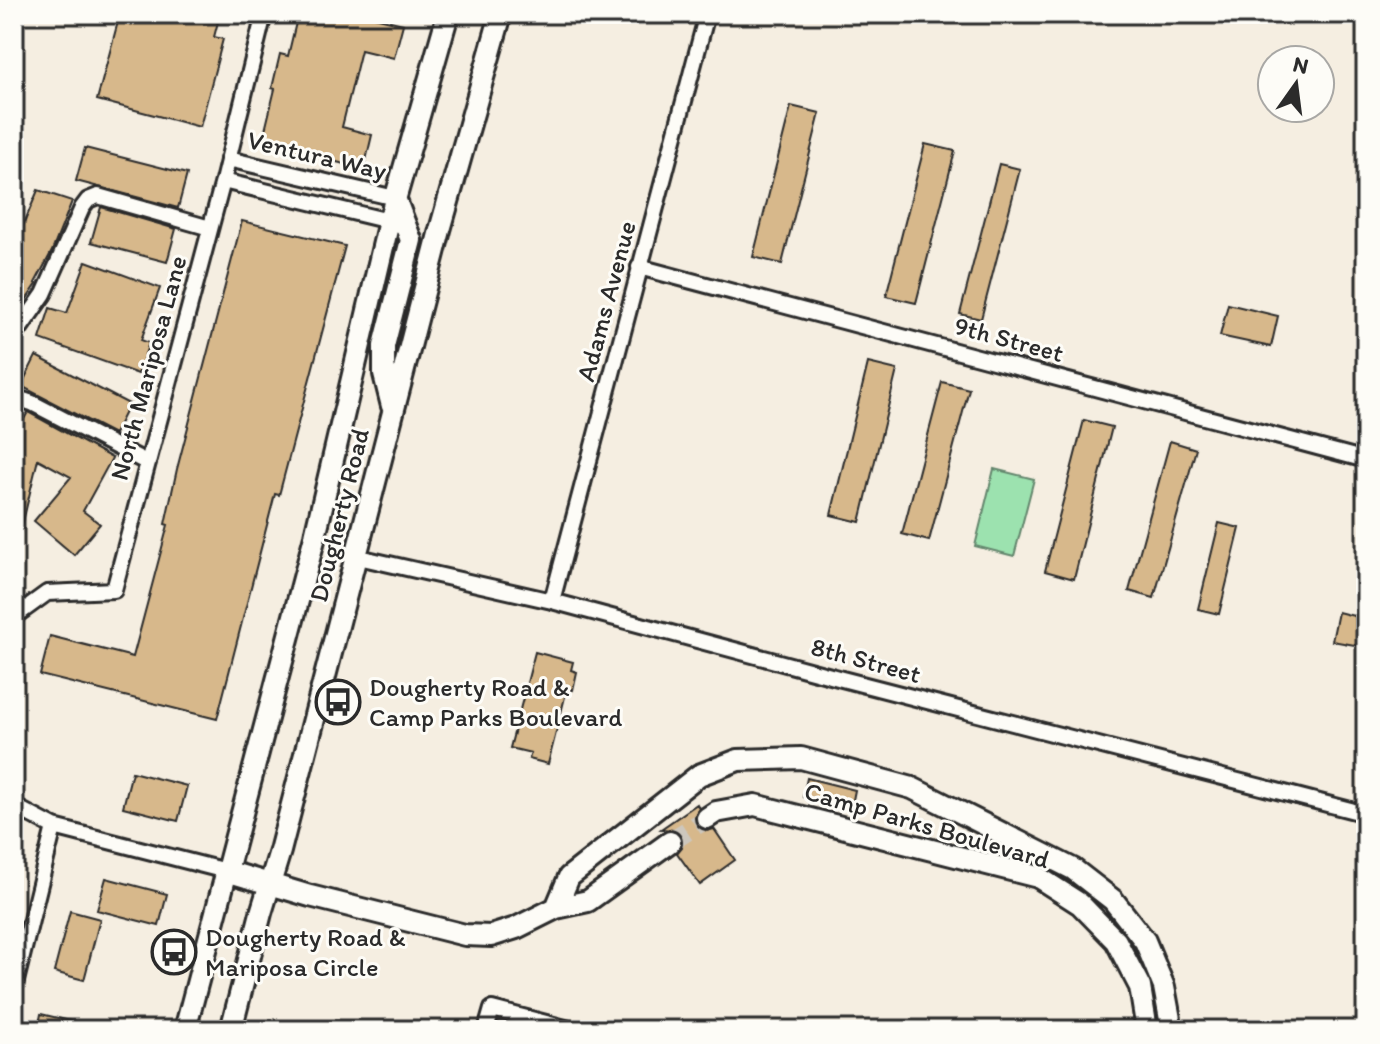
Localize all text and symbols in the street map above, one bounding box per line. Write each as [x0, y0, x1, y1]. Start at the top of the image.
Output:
north arrow [1256, 44, 1336, 124]
text: N [1290, 50, 1311, 80]
street label: Ventura Way [244, 123, 390, 187]
street label: Adams Avenue [569, 217, 643, 385]
street label: North Mariposa Lane [103, 252, 193, 484]
street label: 9th Street [951, 309, 1067, 369]
street label: Dougherty Road [302, 425, 376, 605]
street label: 8th Street [808, 630, 925, 690]
place label: Dougherty Road & Camp Parks Boulevard [369, 671, 622, 733]
bus stop icon: Dougherty Road & Camp Parks Boulevard [314, 678, 362, 726]
street label: Camp Parks Boulevard [801, 775, 1053, 875]
place label: Dougherty Road & Mariposa Circle [205, 921, 406, 983]
bus stop icon: Dougherty Road & Mariposa Circle [150, 928, 198, 976]

